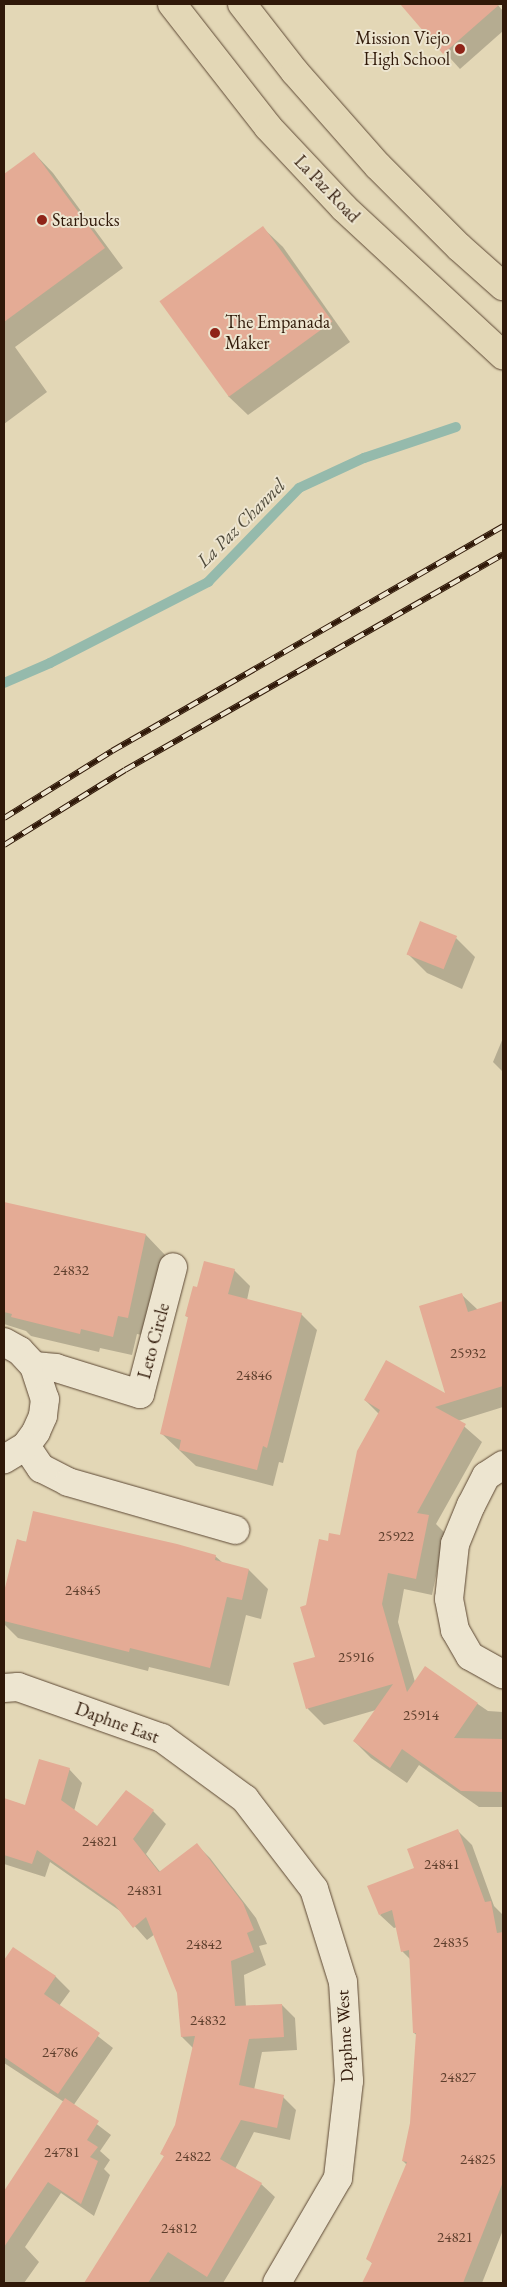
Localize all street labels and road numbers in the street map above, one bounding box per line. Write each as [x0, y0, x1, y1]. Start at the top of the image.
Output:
street label: La Paz Road [290, 151, 364, 227]
street label: Leto Circle [134, 1301, 174, 1381]
street label: Daphne East [72, 1698, 162, 1748]
street label: Daphne West [332, 1989, 358, 2083]

